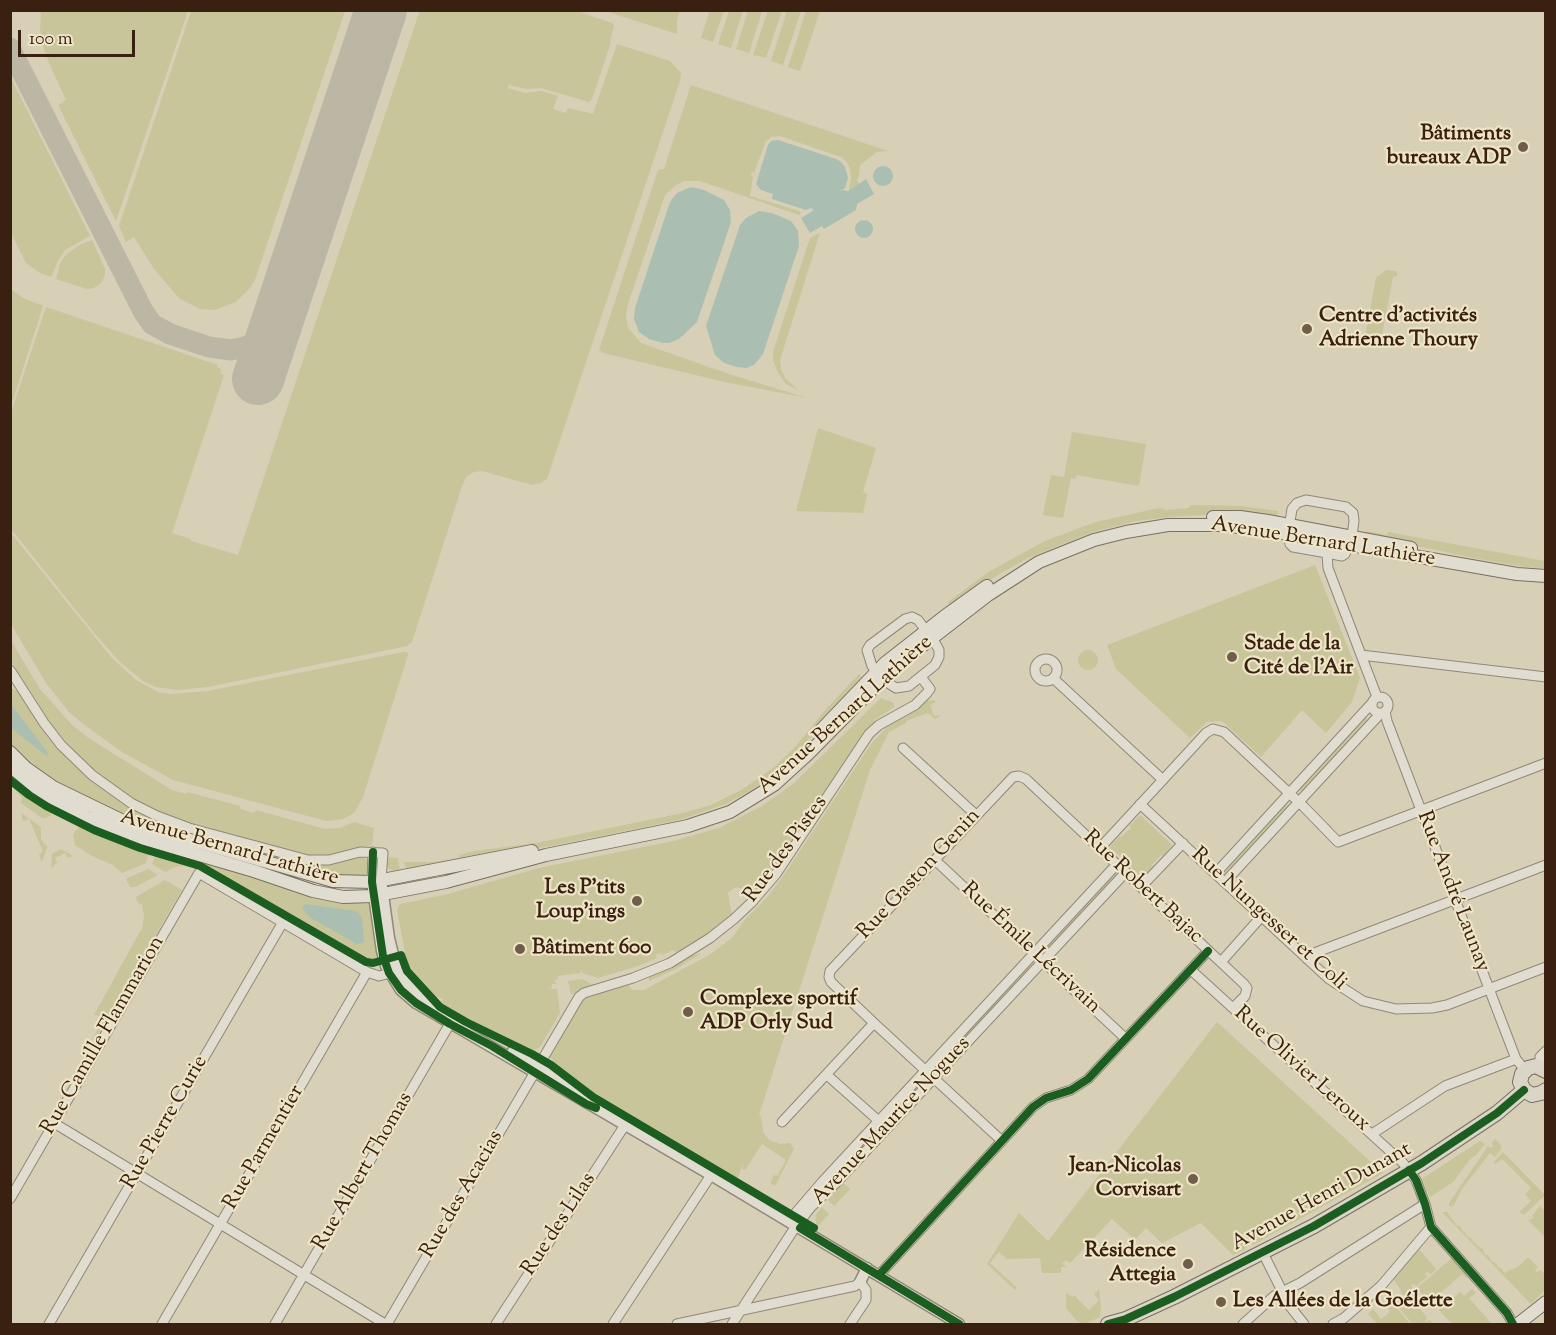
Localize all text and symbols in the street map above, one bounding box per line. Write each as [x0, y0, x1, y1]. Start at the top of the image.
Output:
scale bar [21, 18, 138, 56]
text: 100 m [29, 27, 73, 53]
place label: Bâtiments bureaux ADP [1387, 122, 1511, 172]
marker: Bâtiments bureaux ADP [1516, 140, 1530, 154]
place label: Centre d'activités Adrienne Thoury [1319, 304, 1478, 354]
marker: Centre d'activités Adrienne Thoury [1300, 322, 1314, 336]
street label: Avenue Bernard Lathière [1209, 513, 1437, 573]
street label: Avenue Bernard Lathière [753, 631, 939, 801]
place label: Stade de la Cité de l'Air [1244, 632, 1353, 682]
marker: Stade de la Cité de l'Air [1225, 650, 1239, 664]
street label: Rue des Pistes [740, 792, 834, 908]
street label: Rue Gaston Genin [853, 805, 987, 945]
street label: Avenue Bernard Lathière [117, 806, 341, 892]
street label: Rue André Launay [1410, 808, 1494, 976]
street label: Rue Robert Bajac [1077, 826, 1207, 950]
street label: Rue Nungesser et Coli [1185, 843, 1351, 997]
place label: Les P'tits Loup'ings [536, 876, 625, 926]
street label: Rue Émile Lécrivain [955, 878, 1105, 1020]
marker: Les P'tits Loup'ings [630, 894, 644, 908]
street label: Rue Camille Flammarion [37, 932, 171, 1140]
place label: Bâtiment 600 [532, 936, 651, 962]
marker: Bâtiment 600 [513, 942, 527, 956]
place label: Complexe sportif ADP Orly Sud [700, 987, 857, 1037]
street label: Rue Olivier Leroux [1228, 1002, 1374, 1138]
marker: Complexe sportif ADP Orly Sud [681, 1005, 695, 1019]
street label: Avenue Maurice Nogues [807, 1033, 977, 1211]
street label: Rue Pierre Curie [118, 1052, 214, 1194]
street label: Rue Parmentier [219, 1081, 311, 1215]
street label: Rue Albert Thomas [308, 1088, 420, 1256]
street label: Rue des Acacias [416, 1127, 510, 1263]
street label: Avenue Henri Dunant [1228, 1138, 1416, 1258]
place label: Jean-Nicolas Corvisart [1069, 1154, 1181, 1204]
street label: Rue des Lilas [517, 1169, 603, 1281]
marker: Jean-Nicolas Corvisart [1186, 1172, 1200, 1186]
place label: Résidence Attegia [1085, 1239, 1176, 1289]
marker: Résidence Attegia [1181, 1257, 1195, 1271]
place label: Les Allées de la Goélette [1233, 1289, 1453, 1315]
marker: Les Allées de la Goélette [1214, 1295, 1228, 1309]

